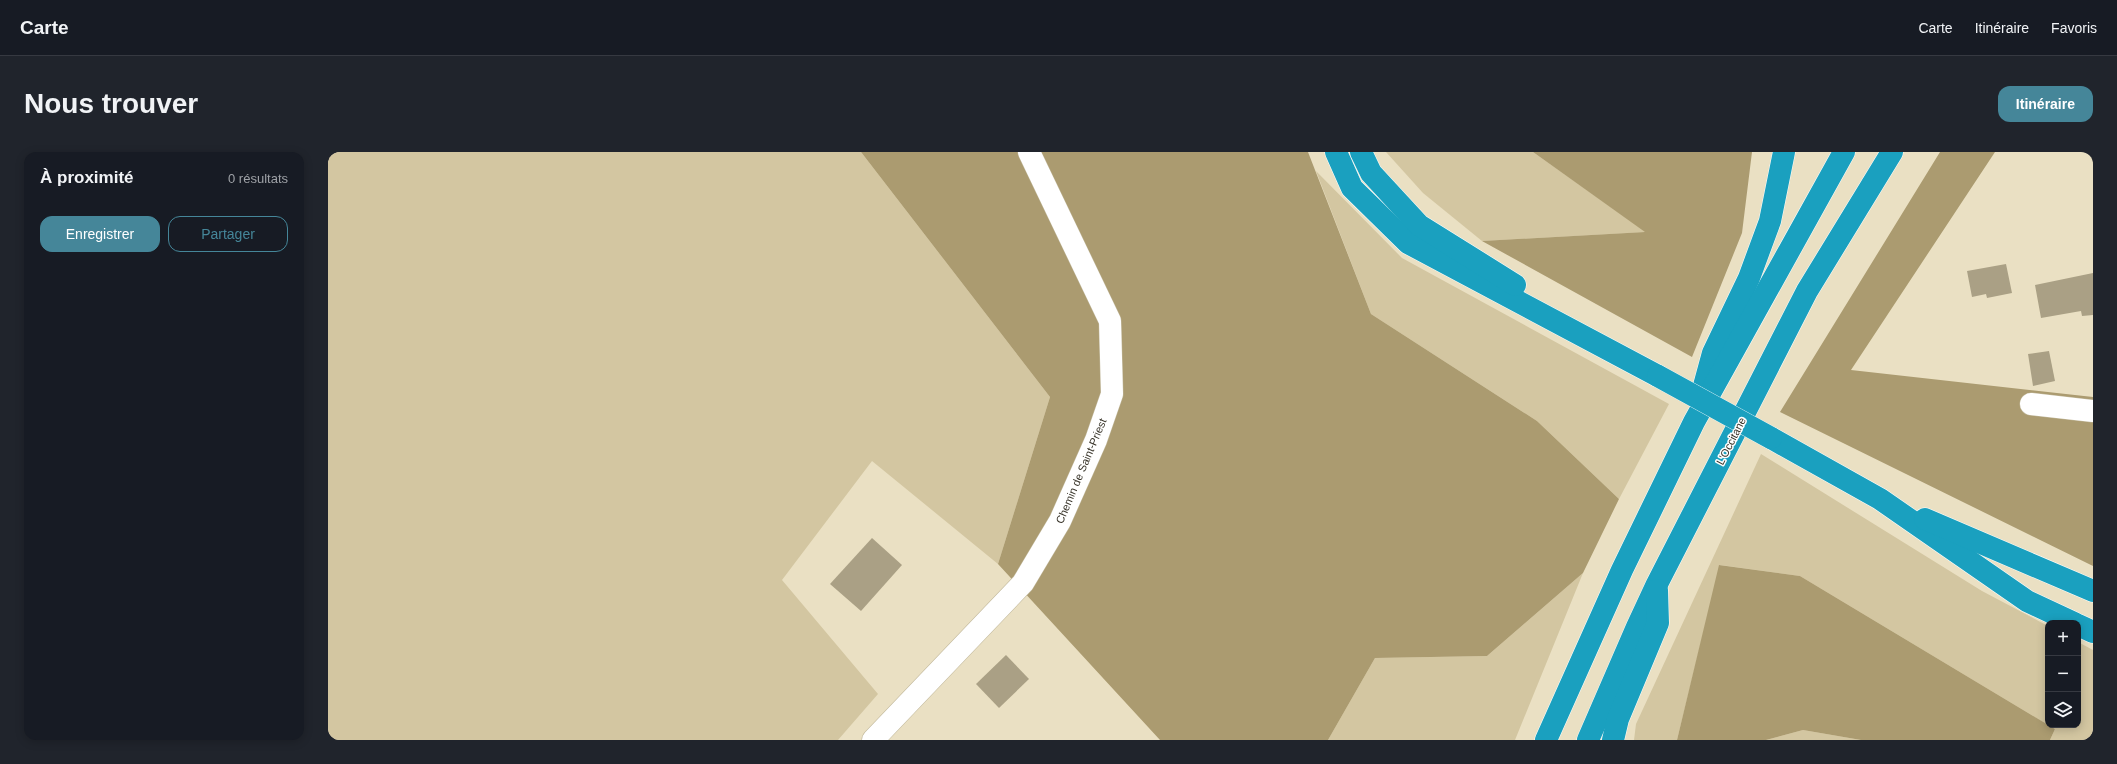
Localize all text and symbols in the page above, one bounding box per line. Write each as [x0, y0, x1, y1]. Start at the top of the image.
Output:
text: Carte [20, 17, 69, 38]
text: Carte [1918, 20, 1953, 36]
text: Itinéraire [1975, 20, 2029, 36]
text: Favoris [2051, 20, 2097, 36]
button: Itinéraire [1998, 86, 2093, 122]
text: Nous trouver [24, 88, 198, 119]
text: À proximité [40, 168, 134, 187]
text: 0 résultats [228, 171, 288, 186]
button: Enregistrer [40, 216, 160, 252]
button: Partager [168, 216, 288, 252]
street label: L'Occitane [1714, 415, 1748, 467]
street label: Chemin de Saint-Priest [1053, 417, 1109, 525]
map controls [2045, 620, 2081, 728]
button: + [2045, 620, 2081, 656]
button: − [2045, 656, 2081, 692]
button: layers [2045, 692, 2081, 728]

